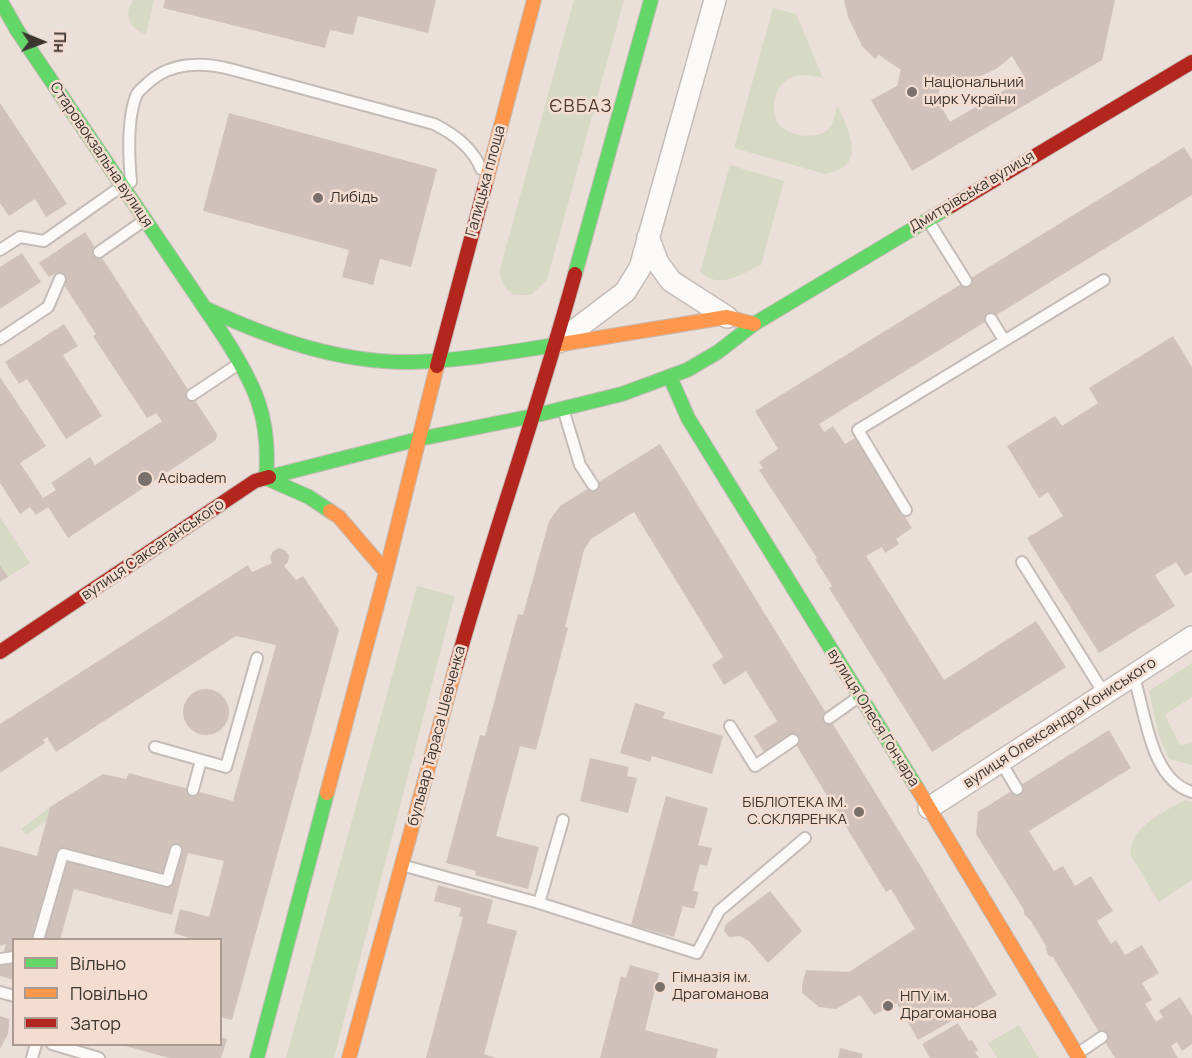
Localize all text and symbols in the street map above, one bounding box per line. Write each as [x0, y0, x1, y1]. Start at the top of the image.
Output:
north arrow [12, 12, 72, 72]
text: Пн [49, 31, 71, 53]
place label: Національний цирк України [924, 74, 1024, 109]
street label: Старовокзальна вулиця [46, 79, 156, 231]
marker: Національний цирк України [905, 85, 919, 99]
district label: ЄВБАЗ [549, 96, 613, 118]
street label: Галицька площа [463, 123, 509, 239]
street label: Дмитрівська вулиця [906, 147, 1038, 237]
place label: Либідь [330, 189, 378, 207]
marker: Либідь [311, 191, 325, 205]
marker: Acibadem [136, 470, 154, 488]
place label: Acibadem [158, 470, 226, 488]
street label: вулиця Саксаганського [78, 495, 228, 605]
street label: бульвар Тараса Шевченка [404, 644, 470, 828]
street label: вулиця Олеся Гончара [823, 646, 923, 790]
street label: вулиця Олександра Кониського [960, 654, 1160, 792]
place label: БІБЛІОТЕКА ІМ. С.СКЛЯРЕНКА [742, 794, 847, 829]
marker: БІБЛІОТЕКА ІМ. С.СКЛЯРЕНКА [852, 805, 866, 819]
legend [12, 938, 222, 1046]
text: Вільно [70, 951, 126, 975]
place label: Гімназія ім. Драгоманова [672, 969, 769, 1004]
marker: Гімназія ім. Драгоманова [653, 980, 667, 994]
text: Повільно [70, 981, 148, 1005]
place label: НПУ ім. Драгоманова [900, 988, 997, 1023]
marker: НПУ ім. Драгоманова [881, 999, 895, 1013]
text: Затор [70, 1011, 121, 1035]

